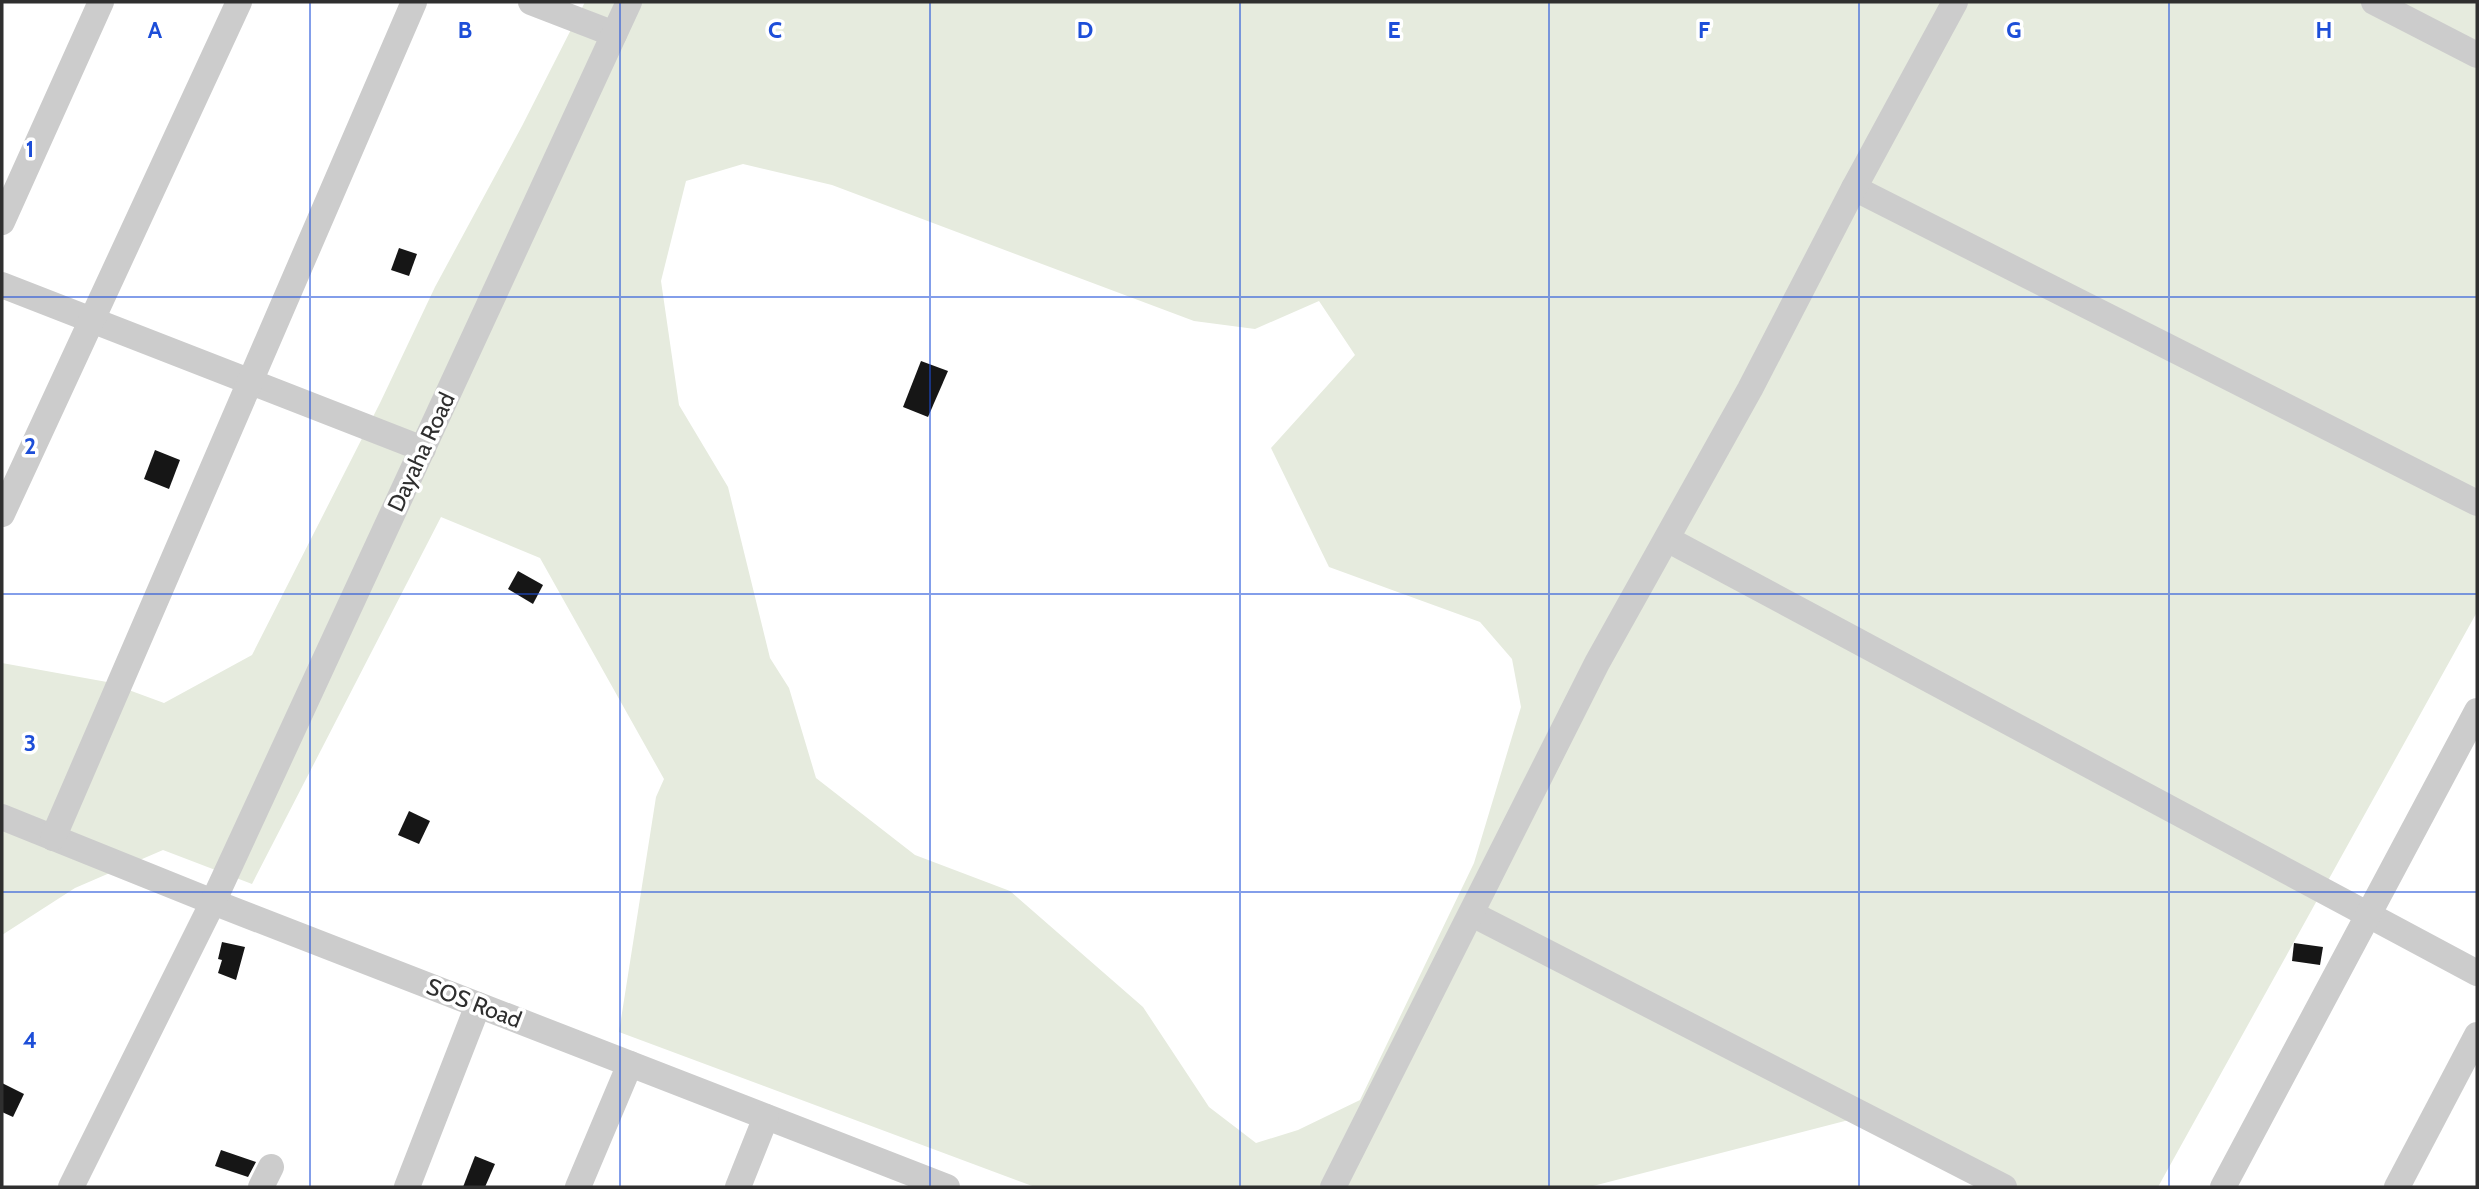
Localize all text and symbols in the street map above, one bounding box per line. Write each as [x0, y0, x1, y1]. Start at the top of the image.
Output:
text: A [148, 16, 163, 44]
text: B [458, 16, 472, 44]
text: C [768, 16, 782, 44]
text: D [1077, 16, 1093, 44]
text: E [1387, 16, 1401, 44]
text: F [1698, 16, 1710, 44]
text: G [2006, 16, 2022, 44]
text: H [2316, 16, 2332, 44]
text: 1 [26, 135, 34, 163]
street label: Dayaha Road [381, 388, 461, 516]
text: 2 [24, 432, 36, 460]
text: 3 [24, 729, 36, 757]
street label: SOS Road [422, 972, 526, 1034]
text: 4 [23, 1026, 37, 1054]

